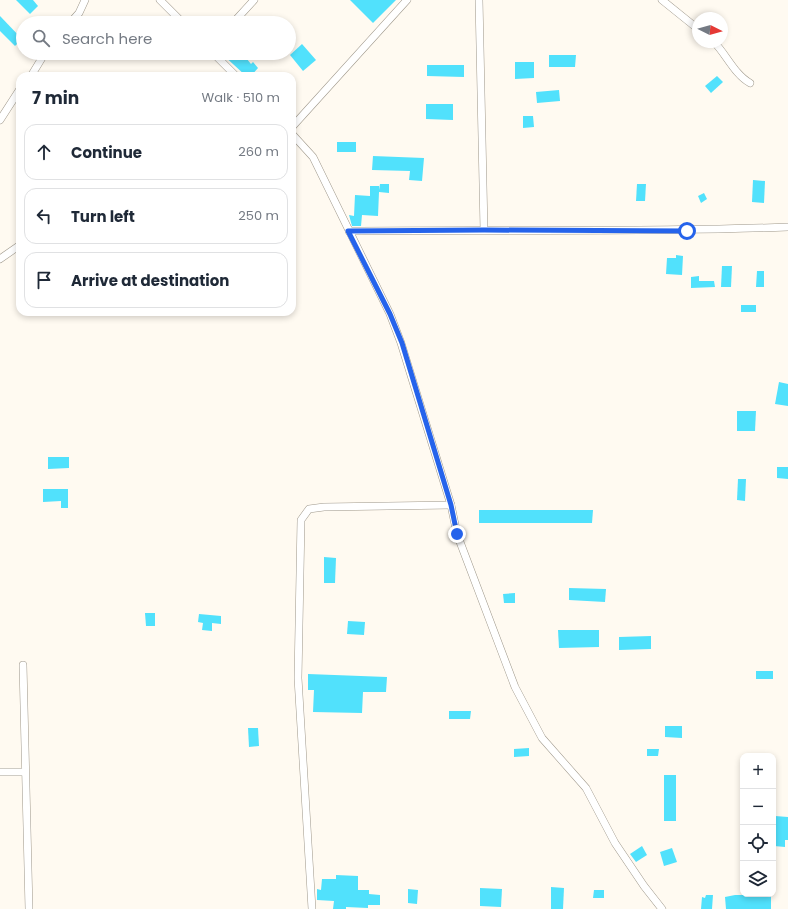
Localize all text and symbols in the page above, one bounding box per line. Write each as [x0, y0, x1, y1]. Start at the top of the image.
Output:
north arrow [692, 12, 728, 48]
search box [16, 16, 296, 60]
icon: search [30, 27, 52, 49]
text: Search here [62, 28, 152, 49]
text: 7 min [32, 86, 79, 110]
text: Walk · 510 m [202, 88, 280, 107]
icon: ahead [33, 141, 55, 163]
text: Continue [71, 142, 142, 163]
text: 260 m [238, 142, 279, 161]
icon: left [33, 205, 55, 227]
text: Turn left [71, 206, 135, 227]
text: 250 m [238, 206, 279, 225]
route start [678, 222, 696, 240]
icon: arrive [33, 269, 55, 291]
text: Arrive at destination [71, 270, 229, 291]
route end [448, 525, 466, 543]
map controls [740, 753, 776, 897]
button: + [740, 753, 776, 789]
button: − [740, 789, 776, 825]
button: locate [740, 825, 776, 861]
button: layers [740, 861, 776, 897]

